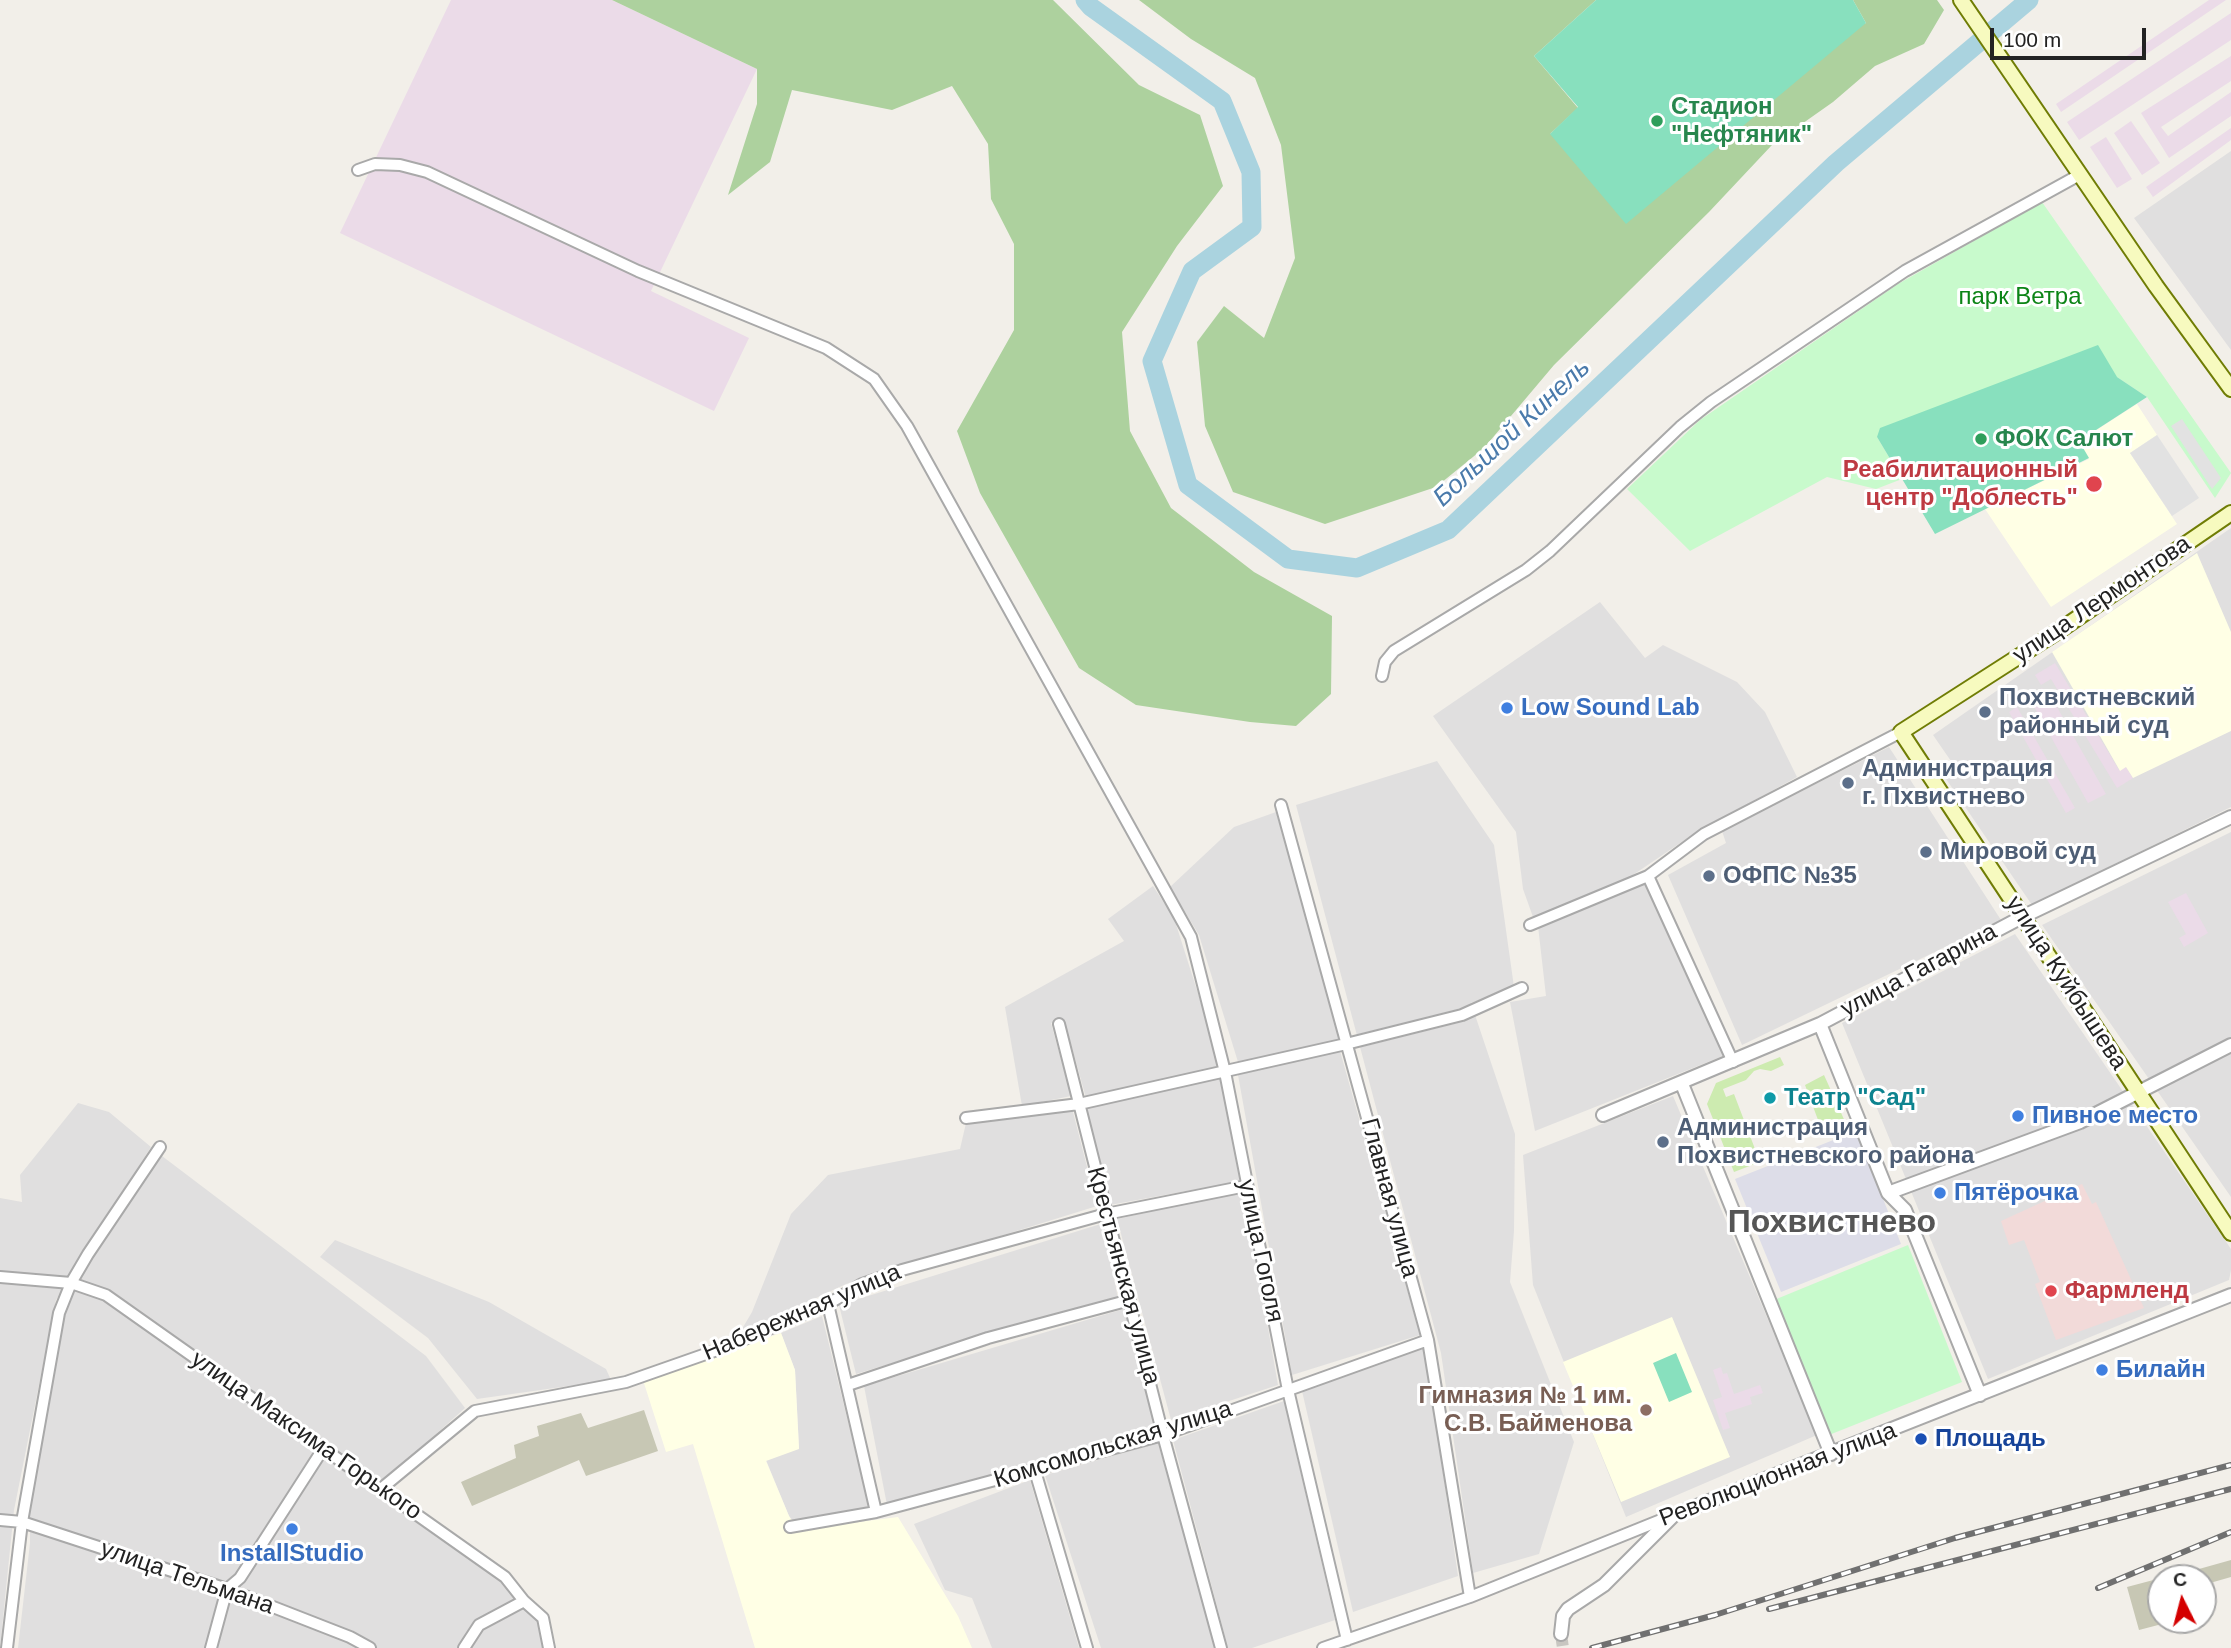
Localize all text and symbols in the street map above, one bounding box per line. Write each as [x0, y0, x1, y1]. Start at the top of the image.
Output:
scale bar [1993, 14, 2149, 58]
text: 100 m [2003, 28, 2061, 51]
place label: Стадион "Нефтяник" [1671, 93, 1812, 149]
marker: Стадион "Нефтяник" [1649, 113, 1665, 129]
park label: парк Ветра [1958, 283, 2082, 311]
water label: Большой Кинель [1427, 352, 1597, 514]
place label: ФОК Салют [1995, 425, 2133, 453]
marker: ФОК Салют [1973, 431, 1989, 447]
place label: Реабилитационный центр "Доблесть" [1843, 456, 2078, 512]
marker: Реабилитационный центр "Доблесть" [2084, 474, 2104, 494]
street label: улица Лермонтова [2008, 530, 2196, 670]
place label: Похвистневский районный суд [1999, 684, 2195, 740]
place label: Low Sound Lab [1521, 694, 1700, 722]
marker: Low Sound Lab [1499, 700, 1515, 716]
marker: Похвистневский районный суд [1977, 704, 1993, 720]
place label: Администрация г. Пхвистнево [1862, 755, 2053, 811]
marker: Администрация г. Пхвистнево [1840, 775, 1856, 791]
place label: Мировой суд [1940, 838, 2096, 866]
marker: Мировой суд [1918, 844, 1934, 860]
place label: ОФПС №35 [1723, 862, 1857, 890]
marker: ОФПС №35 [1701, 868, 1717, 884]
street label: улица Куйбышева [1999, 891, 2133, 1075]
street label: улица Гагарина [1836, 918, 2002, 1024]
place label: Театр "Сад" [1784, 1084, 1926, 1112]
marker: Театр "Сад" [1762, 1090, 1778, 1106]
place label: Пивное место [2032, 1102, 2198, 1130]
marker: Пивное место [2010, 1108, 2026, 1124]
place label: Администрация Похвистневского района [1677, 1114, 1974, 1170]
street label: Главная улица [1354, 1115, 1424, 1281]
marker: Администрация Похвистневского района [1655, 1134, 1671, 1150]
street label: Крестьянская улица [1080, 1164, 1166, 1388]
street label: улица Гоголя [1231, 1177, 1289, 1325]
place label: Пятёрочка [1954, 1179, 2078, 1207]
marker: Пятёрочка [1932, 1185, 1948, 1201]
district label: Похвистнево [1728, 1204, 1936, 1242]
street label: Набережная улица [699, 1258, 905, 1368]
place label: Фармленд [2065, 1277, 2189, 1305]
marker: Фармленд [2043, 1283, 2059, 1299]
street label: улица Максима Горького [185, 1345, 427, 1527]
place label: Билайн [2116, 1356, 2206, 1384]
marker: Билайн [2094, 1362, 2110, 1378]
place label: Гимназия № 1 им. С.В. Байменова [1418, 1382, 1632, 1438]
street label: Комсомольская улица [991, 1395, 1235, 1495]
marker: Гимназия № 1 им. С.В. Байменова [1638, 1402, 1654, 1418]
street label: Революционная улица [1655, 1416, 1901, 1534]
place label: Площадь [1935, 1425, 2046, 1453]
marker: Площадь [1913, 1431, 1929, 1447]
marker: InstallStudio [284, 1521, 300, 1537]
street label: улица Тельмана [97, 1535, 277, 1621]
place label: InstallStudio [220, 1540, 364, 1568]
north arrow [2147, 1564, 2217, 1634]
text: С [2172, 1568, 2188, 1591]

